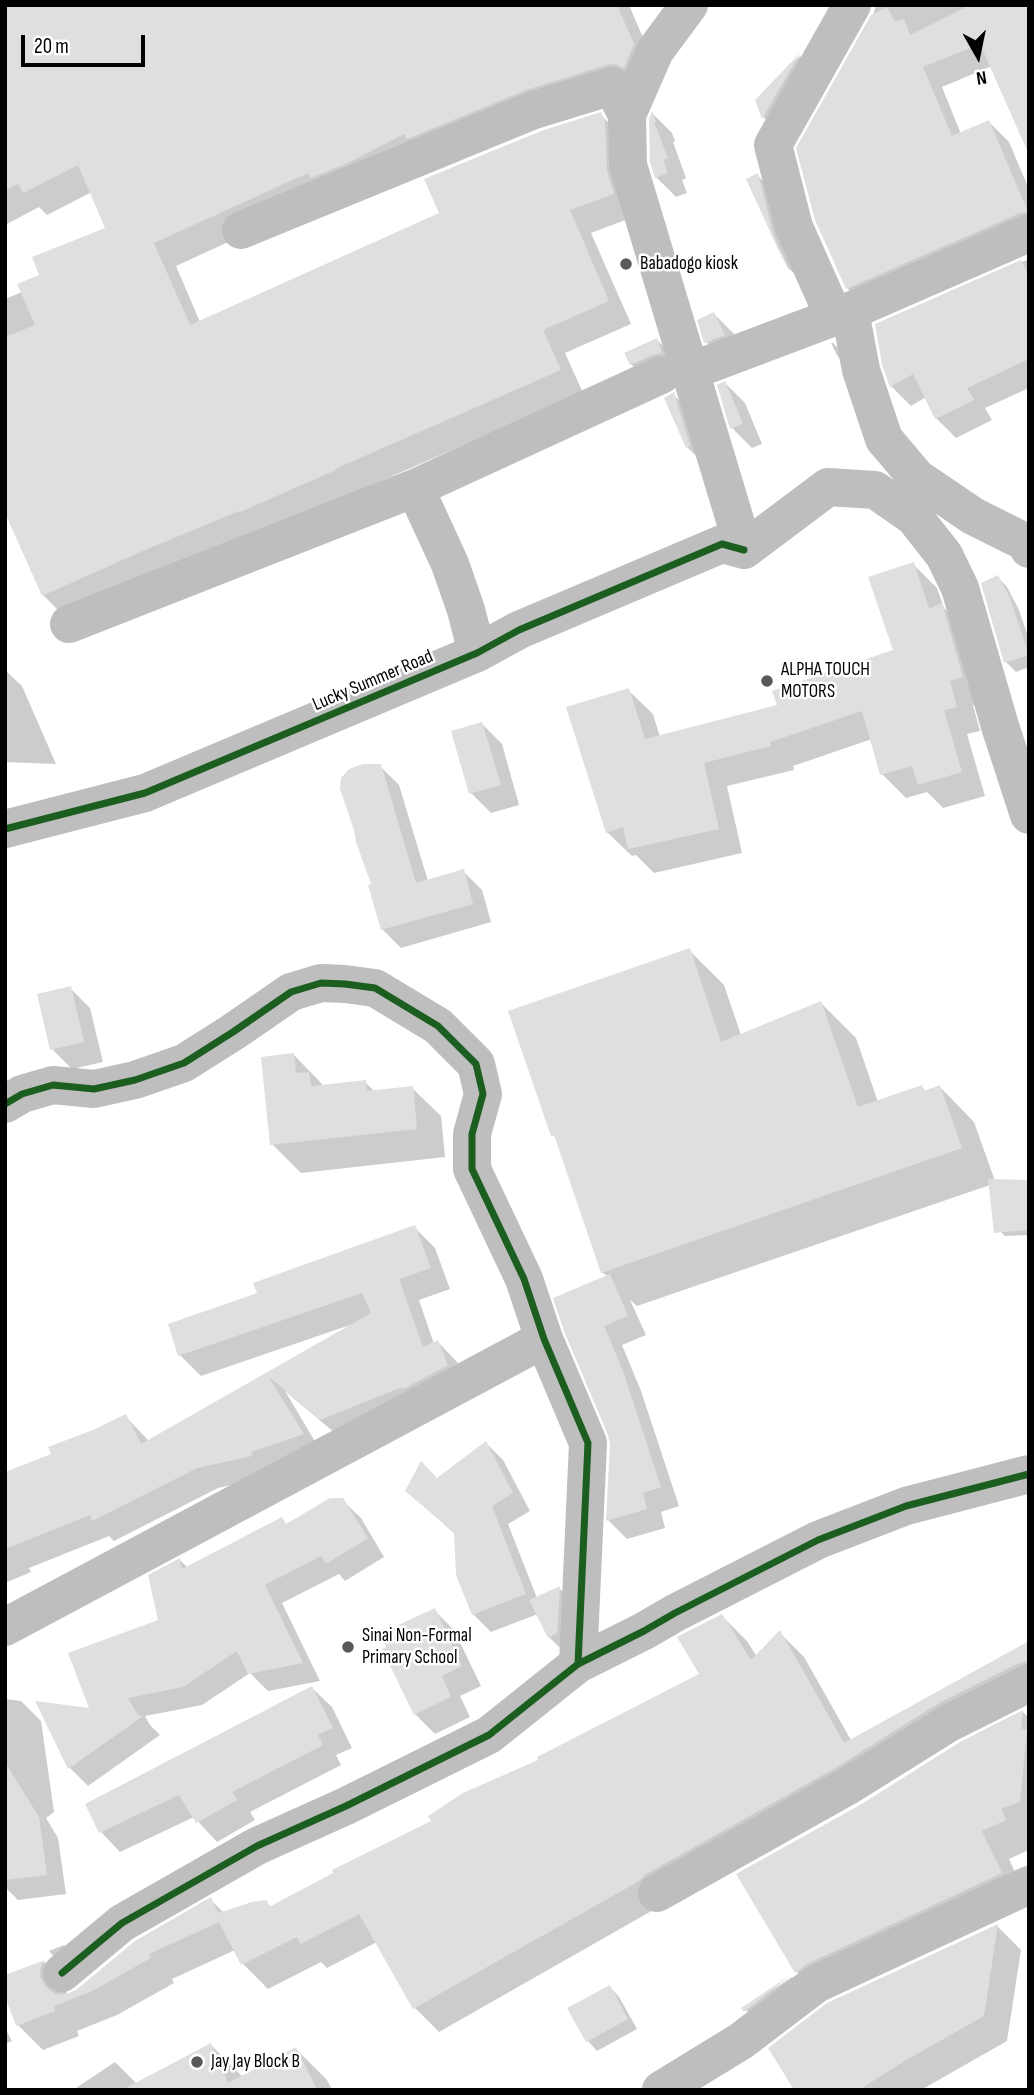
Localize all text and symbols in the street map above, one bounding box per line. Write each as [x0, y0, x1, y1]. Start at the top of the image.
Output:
scale bar [24, 21, 149, 65]
north arrow [943, 21, 1013, 91]
text: 20 m [34, 34, 69, 59]
text: N [975, 65, 988, 89]
place label: Babadogo kiosk [640, 253, 738, 275]
marker: Babadogo kiosk [618, 256, 634, 272]
street label: Lucky Summer Road [309, 645, 437, 717]
place label: ALPHA TOUCH MOTORS [781, 659, 870, 703]
marker: ALPHA TOUCH MOTORS [759, 673, 775, 689]
place label: Sinai Non-Formal Primary School [362, 1625, 472, 1669]
marker: Sinai Non-Formal Primary School [340, 1639, 356, 1655]
place label: Jay Jay Block B [211, 2051, 300, 2073]
marker: Jay Jay Block B [189, 2054, 205, 2070]

